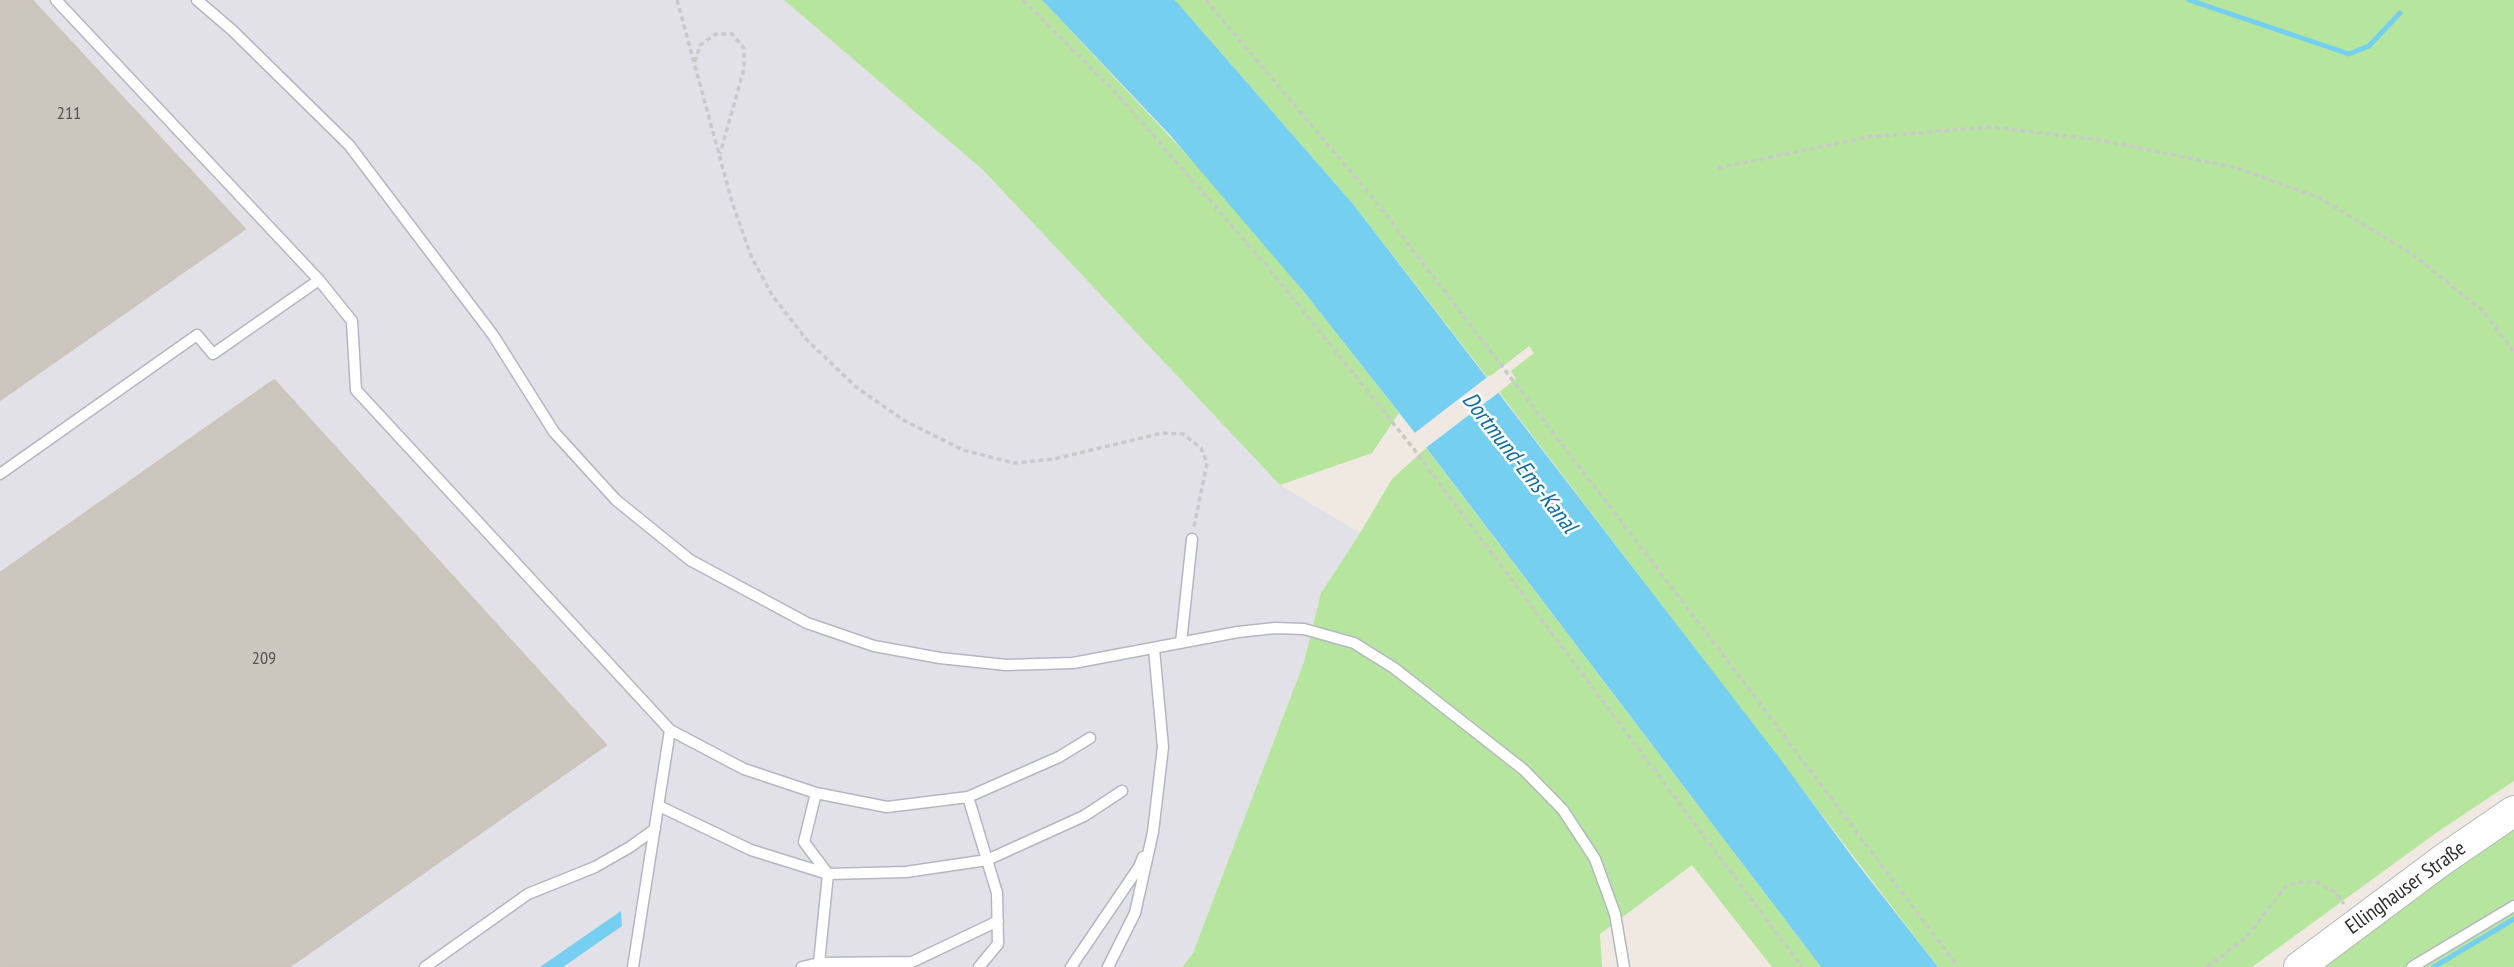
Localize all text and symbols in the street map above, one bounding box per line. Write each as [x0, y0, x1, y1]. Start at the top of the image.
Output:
house number: 211 [57, 103, 81, 125]
water label: Dortmund-Ems-Kanal [1456, 387, 1582, 539]
house number: 209 [252, 648, 276, 670]
street label: Ellinghauser Straße [2341, 836, 2471, 940]

